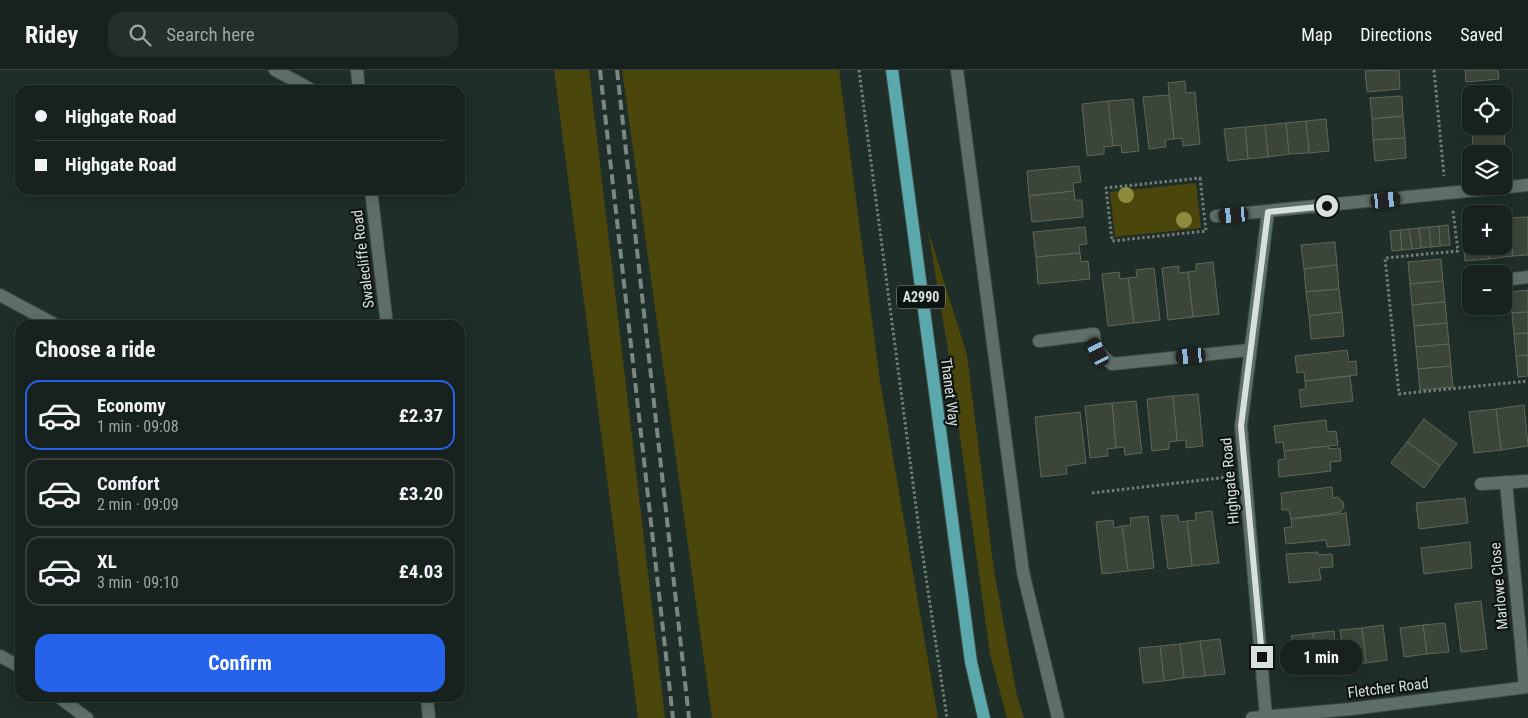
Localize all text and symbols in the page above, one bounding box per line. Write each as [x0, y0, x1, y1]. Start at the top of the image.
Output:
search box [108, 12, 458, 57]
text: Ridey [25, 21, 78, 49]
icon: search [126, 21, 154, 49]
text: Search here [166, 23, 255, 46]
text: Map [1301, 24, 1332, 45]
text: Directions [1360, 24, 1432, 45]
text: Saved [1460, 24, 1503, 45]
map controls [1462, 85, 1512, 315]
button: locate [1462, 85, 1512, 135]
text: Highgate Road [65, 105, 177, 128]
button: layers [1462, 145, 1512, 195]
text: Highgate Road [65, 153, 177, 176]
car [1370, 191, 1401, 209]
route start [1316, 195, 1338, 217]
button: + [1462, 205, 1512, 255]
car [1218, 206, 1249, 224]
street label: Swalecliffe Road [348, 209, 378, 309]
button: − [1462, 265, 1512, 315]
road number: A2990 [897, 286, 945, 308]
car [1084, 335, 1111, 369]
text: Choose a ride [35, 337, 156, 362]
car [1175, 347, 1206, 365]
street label: Thanet Way [937, 357, 963, 427]
icon: car [37, 393, 82, 438]
text: Economy [97, 394, 166, 417]
text: £2.37 [399, 404, 443, 427]
text: 1 min · 09:08 [97, 417, 179, 436]
street label: Highgate Road [1217, 437, 1243, 525]
icon: car [37, 471, 82, 516]
text: Comfort [97, 472, 160, 495]
text: £3.20 [399, 482, 443, 505]
text: 2 min · 09:09 [97, 495, 179, 514]
street label: Marlowe Close [1486, 542, 1512, 630]
icon: car [37, 549, 82, 594]
text: XL [97, 550, 117, 573]
text: £4.03 [399, 560, 443, 583]
text: 3 min · 09:10 [97, 573, 179, 592]
button: Confirm [35, 634, 445, 692]
callout: 1 min [1280, 640, 1362, 674]
route end [1251, 646, 1273, 668]
text: 1 min [1303, 648, 1339, 667]
street label: Fletcher Road [1346, 674, 1430, 702]

